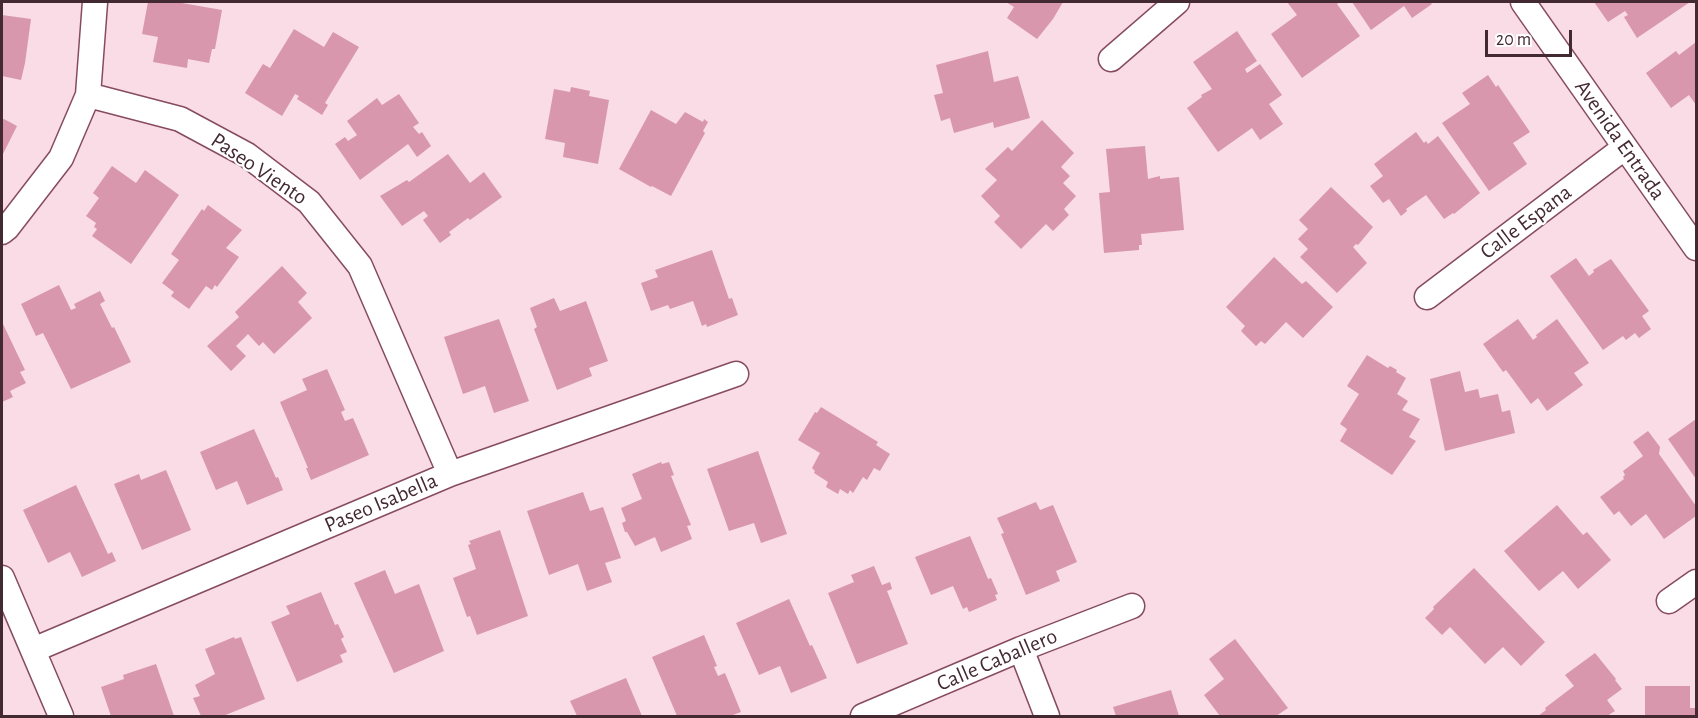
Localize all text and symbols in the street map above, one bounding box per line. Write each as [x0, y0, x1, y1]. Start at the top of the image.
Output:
scale bar [1488, 18, 1575, 56]
text: 20 m [1496, 31, 1531, 49]
street label: Avenida Entrada [1569, 75, 1671, 205]
street label: Paseo Viento [206, 127, 312, 211]
street label: Calle Espana [1475, 179, 1577, 265]
street label: Paseo Isabella [321, 467, 441, 539]
street label: Calle Caballero [933, 623, 1061, 697]

